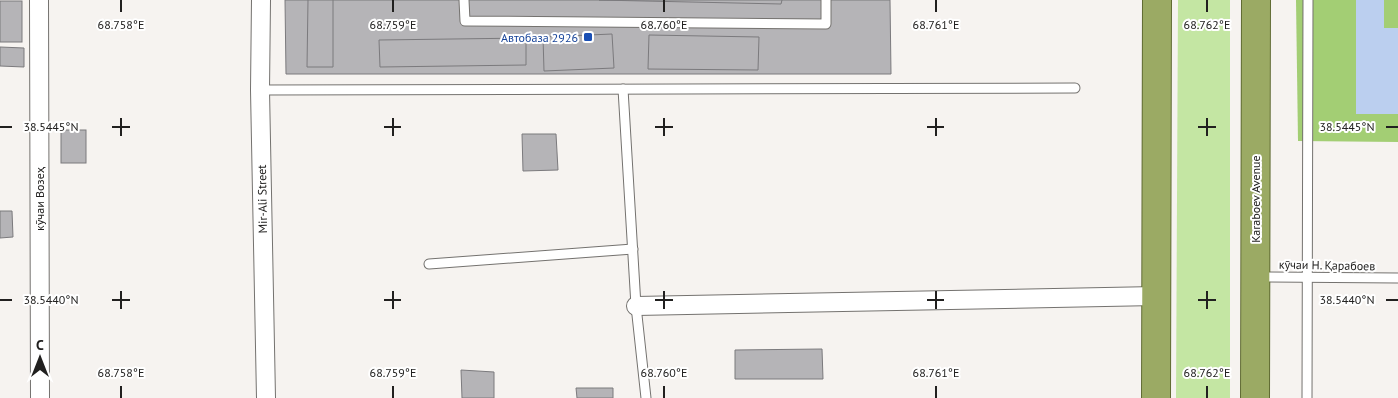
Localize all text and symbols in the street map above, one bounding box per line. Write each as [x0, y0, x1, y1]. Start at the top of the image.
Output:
text: 68.758°E [98, 17, 144, 32]
text: 68.759°E [370, 17, 416, 32]
text: 68.760°E [641, 17, 687, 32]
text: 68.761°E [913, 17, 959, 32]
text: 68.762°E [1184, 17, 1230, 32]
place label: Автобаза 2926 [501, 30, 578, 45]
marker: Автобаза 2926 [582, 31, 594, 43]
text: 38.5445°N [24, 119, 78, 134]
text: 38.5445°N [1320, 119, 1374, 134]
street label: Karaboev Avenue [1248, 155, 1263, 243]
street label: Mir-Ali Street [254, 165, 270, 233]
street label: кӯчаи Возеҳ [32, 166, 47, 231]
street label: кӯчаи Н. Қарабоев [1279, 257, 1375, 273]
text: 38.5440°N [24, 292, 78, 307]
text: 38.5440°N [1320, 292, 1374, 307]
north arrow [15, 333, 65, 383]
text: С [36, 336, 44, 354]
text: 68.758°E [98, 365, 144, 380]
text: 68.759°E [370, 365, 416, 380]
text: 68.760°E [641, 365, 687, 380]
text: 68.761°E [913, 365, 959, 380]
text: 68.762°E [1184, 365, 1230, 380]

